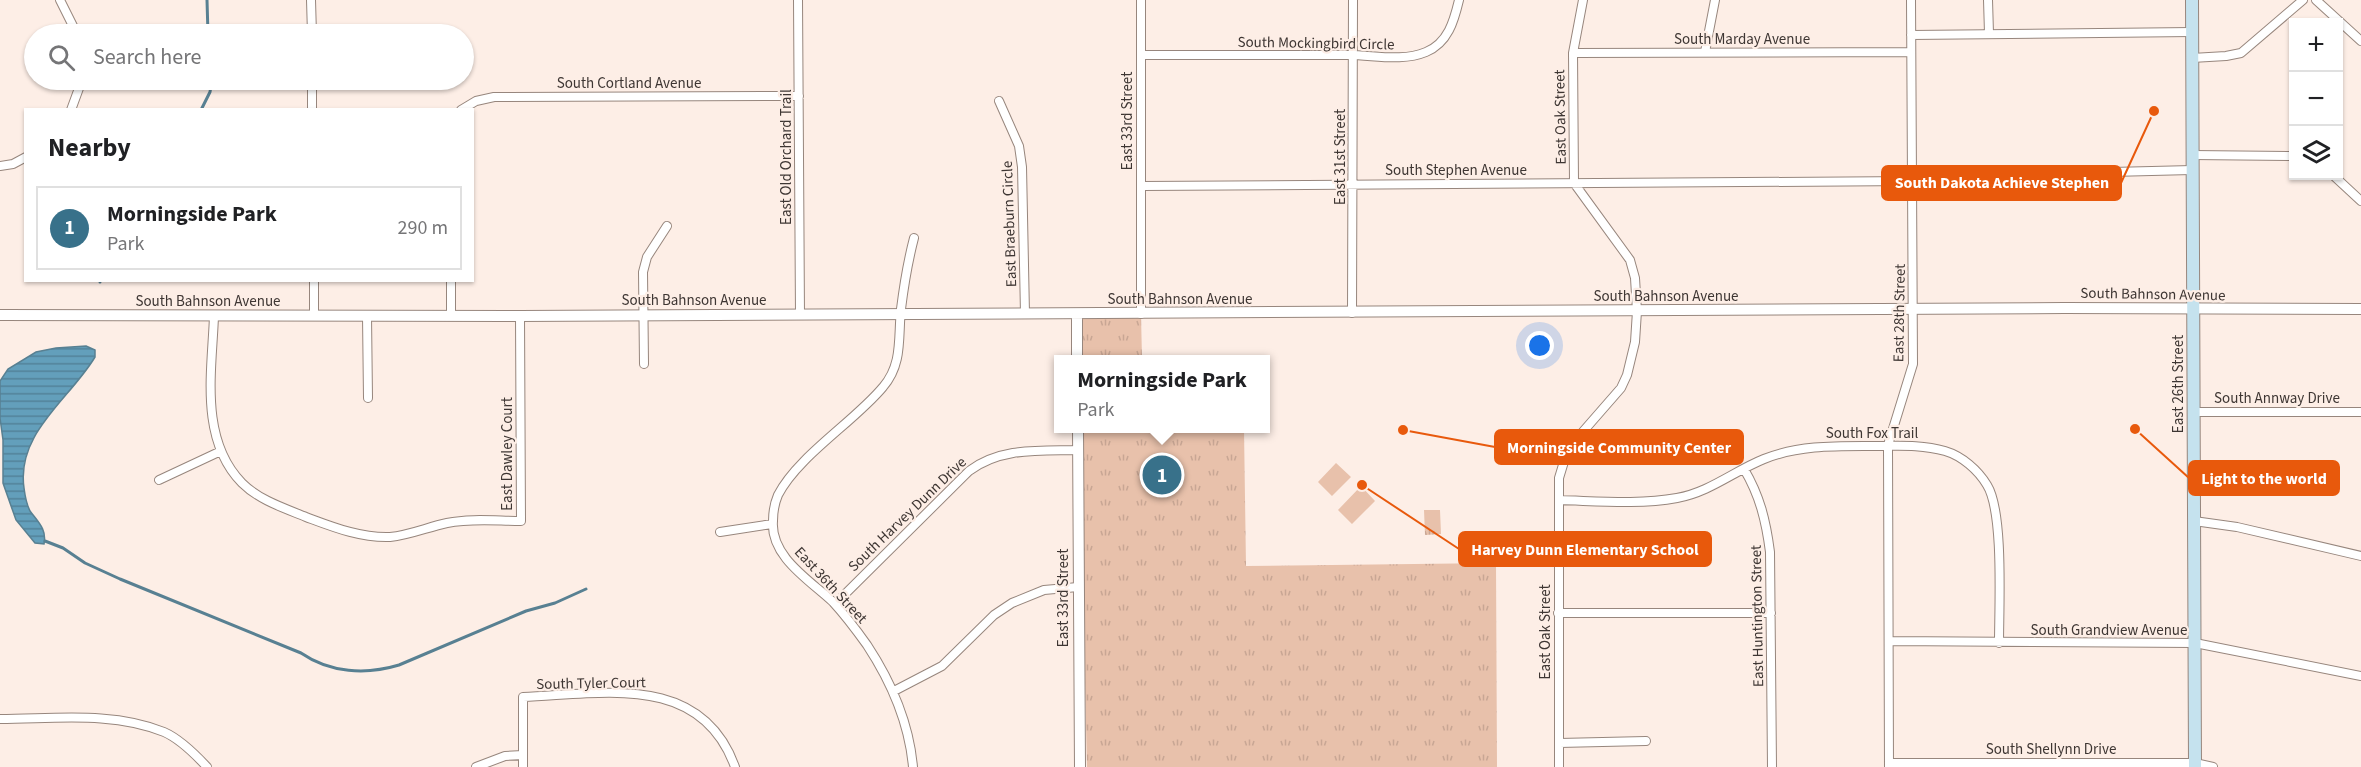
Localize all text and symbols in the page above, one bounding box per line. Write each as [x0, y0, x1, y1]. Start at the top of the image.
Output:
map controls [2289, 18, 2343, 180]
button: + [2289, 18, 2343, 72]
search box [24, 24, 474, 90]
street label: South Marday Avenue [1674, 29, 1810, 50]
street label: South Mockingbird Circle [1237, 32, 1395, 55]
icon: search [45, 41, 78, 74]
text: Search here [93, 41, 201, 73]
street label: East Oak Street [1549, 69, 1572, 165]
street label: East 33rd Street [1117, 72, 1138, 170]
button: − [2289, 72, 2343, 126]
street label: South Cortland Avenue [557, 73, 701, 94]
street label: East Old Orchard Trail [776, 89, 797, 225]
street label: East 31st Street [1330, 109, 1351, 205]
button: layers [2289, 126, 2343, 180]
text: Nearby [48, 129, 131, 166]
street label: East Braeburn Circle [997, 160, 1022, 288]
street label: South Stephen Avenue [1385, 160, 1527, 181]
callout: South Dakota Achieve Stephen [1882, 166, 2121, 200]
text: South Dakota Achieve Stephen [1895, 172, 2109, 194]
text: Morningside Park [107, 198, 277, 230]
text: 1 [64, 214, 75, 242]
text: 290 m [398, 214, 448, 242]
text: Park [107, 230, 144, 258]
street label: East 28th Street [1888, 264, 1911, 362]
street label: South Bahnson Avenue [2080, 283, 2226, 306]
street label: South Bahnson Avenue [1593, 286, 1739, 307]
street label: South Bahnson Avenue [1107, 289, 1253, 310]
street label: South Bahnson Avenue [621, 290, 767, 311]
street label: South Bahnson Avenue [135, 291, 281, 312]
your location [1525, 331, 1554, 360]
street label: East 26th Street [2168, 335, 2189, 433]
popup [1054, 355, 1270, 433]
text: Morningside Park [1077, 364, 1247, 396]
street label: South Annway Drive [2214, 388, 2340, 409]
text: Park [1077, 396, 1115, 424]
street label: East Dawley Court [497, 397, 518, 511]
street label: South Fox Trail [1826, 423, 1918, 444]
callout: Morningside Community Center [1495, 430, 1743, 464]
text: Morningside Community Center [1507, 437, 1732, 459]
street label: South Harvey Dunn Drive [844, 452, 971, 577]
pin: 1 [1142, 452, 1182, 498]
callout: Light to the world [2189, 461, 2339, 495]
text: Light to the world [2201, 468, 2327, 490]
callout: Harvey Dunn Elementary School [1459, 532, 1711, 566]
text: Harvey Dunn Elementary School [1471, 539, 1699, 561]
street label: East 36th Street [789, 542, 872, 628]
street label: East Huntington Street [1746, 545, 1769, 687]
street label: East 33rd Street [1053, 549, 1074, 647]
street label: East Oak Street [1535, 584, 1556, 680]
street label: South Grandview Avenue [2031, 620, 2187, 641]
street label: South Tyler Court [536, 672, 646, 695]
street label: South Shellynn Drive [1986, 739, 2116, 760]

